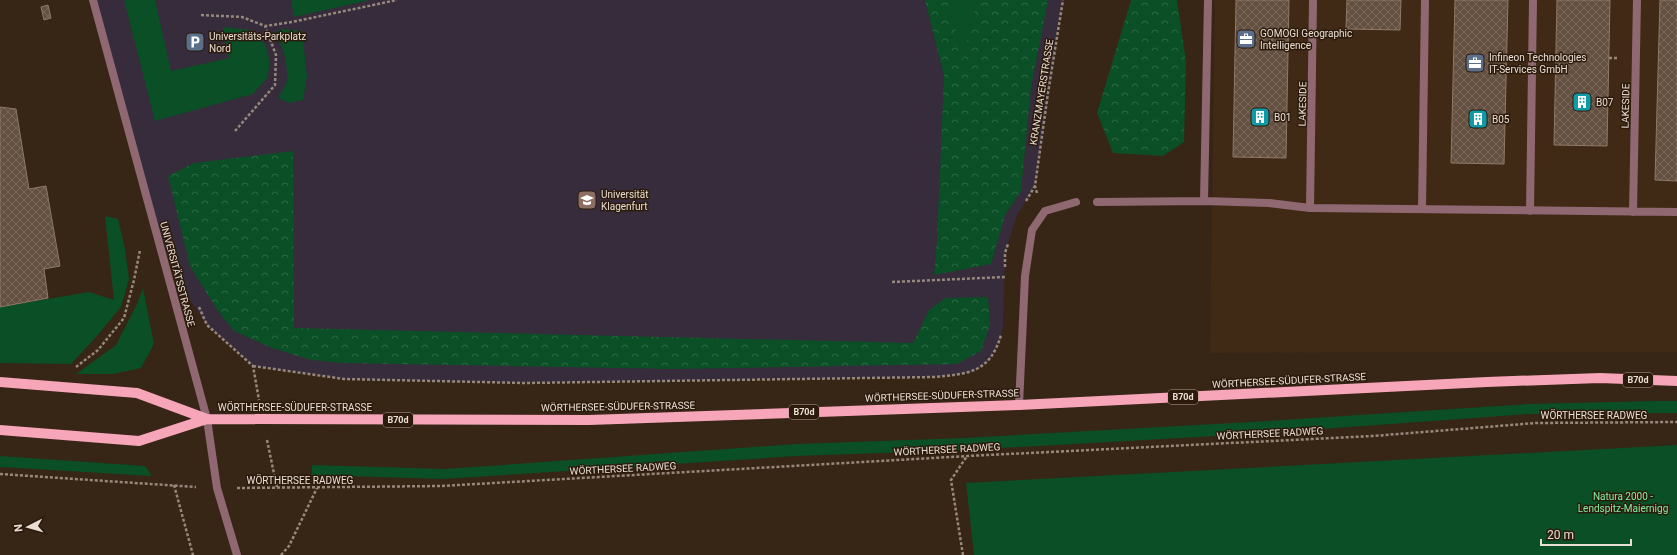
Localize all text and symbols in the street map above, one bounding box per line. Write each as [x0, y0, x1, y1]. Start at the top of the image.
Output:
office icon: GOMOGI Geographic Intelligence [1235, 28, 1257, 50]
place label: GOMOGI Geographic Intelligence [1260, 28, 1352, 51]
parking icon: Universitäts-Parkplatz Nord [184, 31, 206, 53]
place label: Universitäts-Parkplatz Nord [209, 31, 306, 54]
street label: KRANZMAYERSTRASSE [1028, 38, 1055, 146]
office icon: Infineon Technologies IT-Services GmbH [1464, 52, 1486, 74]
place label: Infineon Technologies IT-Services GmbH [1489, 52, 1587, 75]
street label: LAKESIDE [1297, 81, 1308, 127]
street label: LAKESIDE [1620, 83, 1631, 129]
building icon: B07 [1571, 91, 1593, 113]
place label: B07 [1596, 97, 1614, 108]
building icon: B01 [1249, 106, 1271, 128]
building icon: B05 [1467, 108, 1489, 130]
place label: B01 [1274, 112, 1291, 123]
place label: B05 [1492, 114, 1510, 125]
school or university icon: Universität Klagenfurt [576, 189, 598, 211]
place label: Universität Klagenfurt [601, 189, 649, 212]
street label: UNIVERSITÄTSSTRASSE [158, 220, 198, 328]
street label: WÖRTHERSEE-SÜDUFER-STRASSE [1212, 370, 1367, 390]
road number: B70d [1623, 373, 1653, 387]
street label: WÖRTHERSEE-SÜDUFER-STRASSE [865, 386, 1020, 404]
road number: B70d [1168, 390, 1198, 404]
street label: WÖRTHERSEE-SÜDUFER-STRASSE [541, 399, 696, 413]
street label: WÖRTHERSEE-SÜDUFER-STRASSE [218, 401, 372, 413]
road number: B70d [789, 405, 819, 419]
street label: WÖRTHERSEE RADWEG [1541, 409, 1648, 421]
road number: B70d [383, 413, 413, 427]
street label: WÖRTHERSEE RADWEG [1216, 424, 1324, 442]
street label: WÖRTHERSEE RADWEG [893, 440, 1001, 458]
street label: WÖRTHERSEE RADWEG [569, 459, 677, 477]
street label: WÖRTHERSEE RADWEG [247, 474, 354, 486]
park label: Natura 2000 - Lendspitz-Maiernigg [1578, 491, 1668, 514]
north arrow [8, 507, 48, 547]
scale bar [1541, 521, 1631, 547]
text: N [12, 523, 25, 533]
text: 20 m [1547, 528, 1574, 542]

